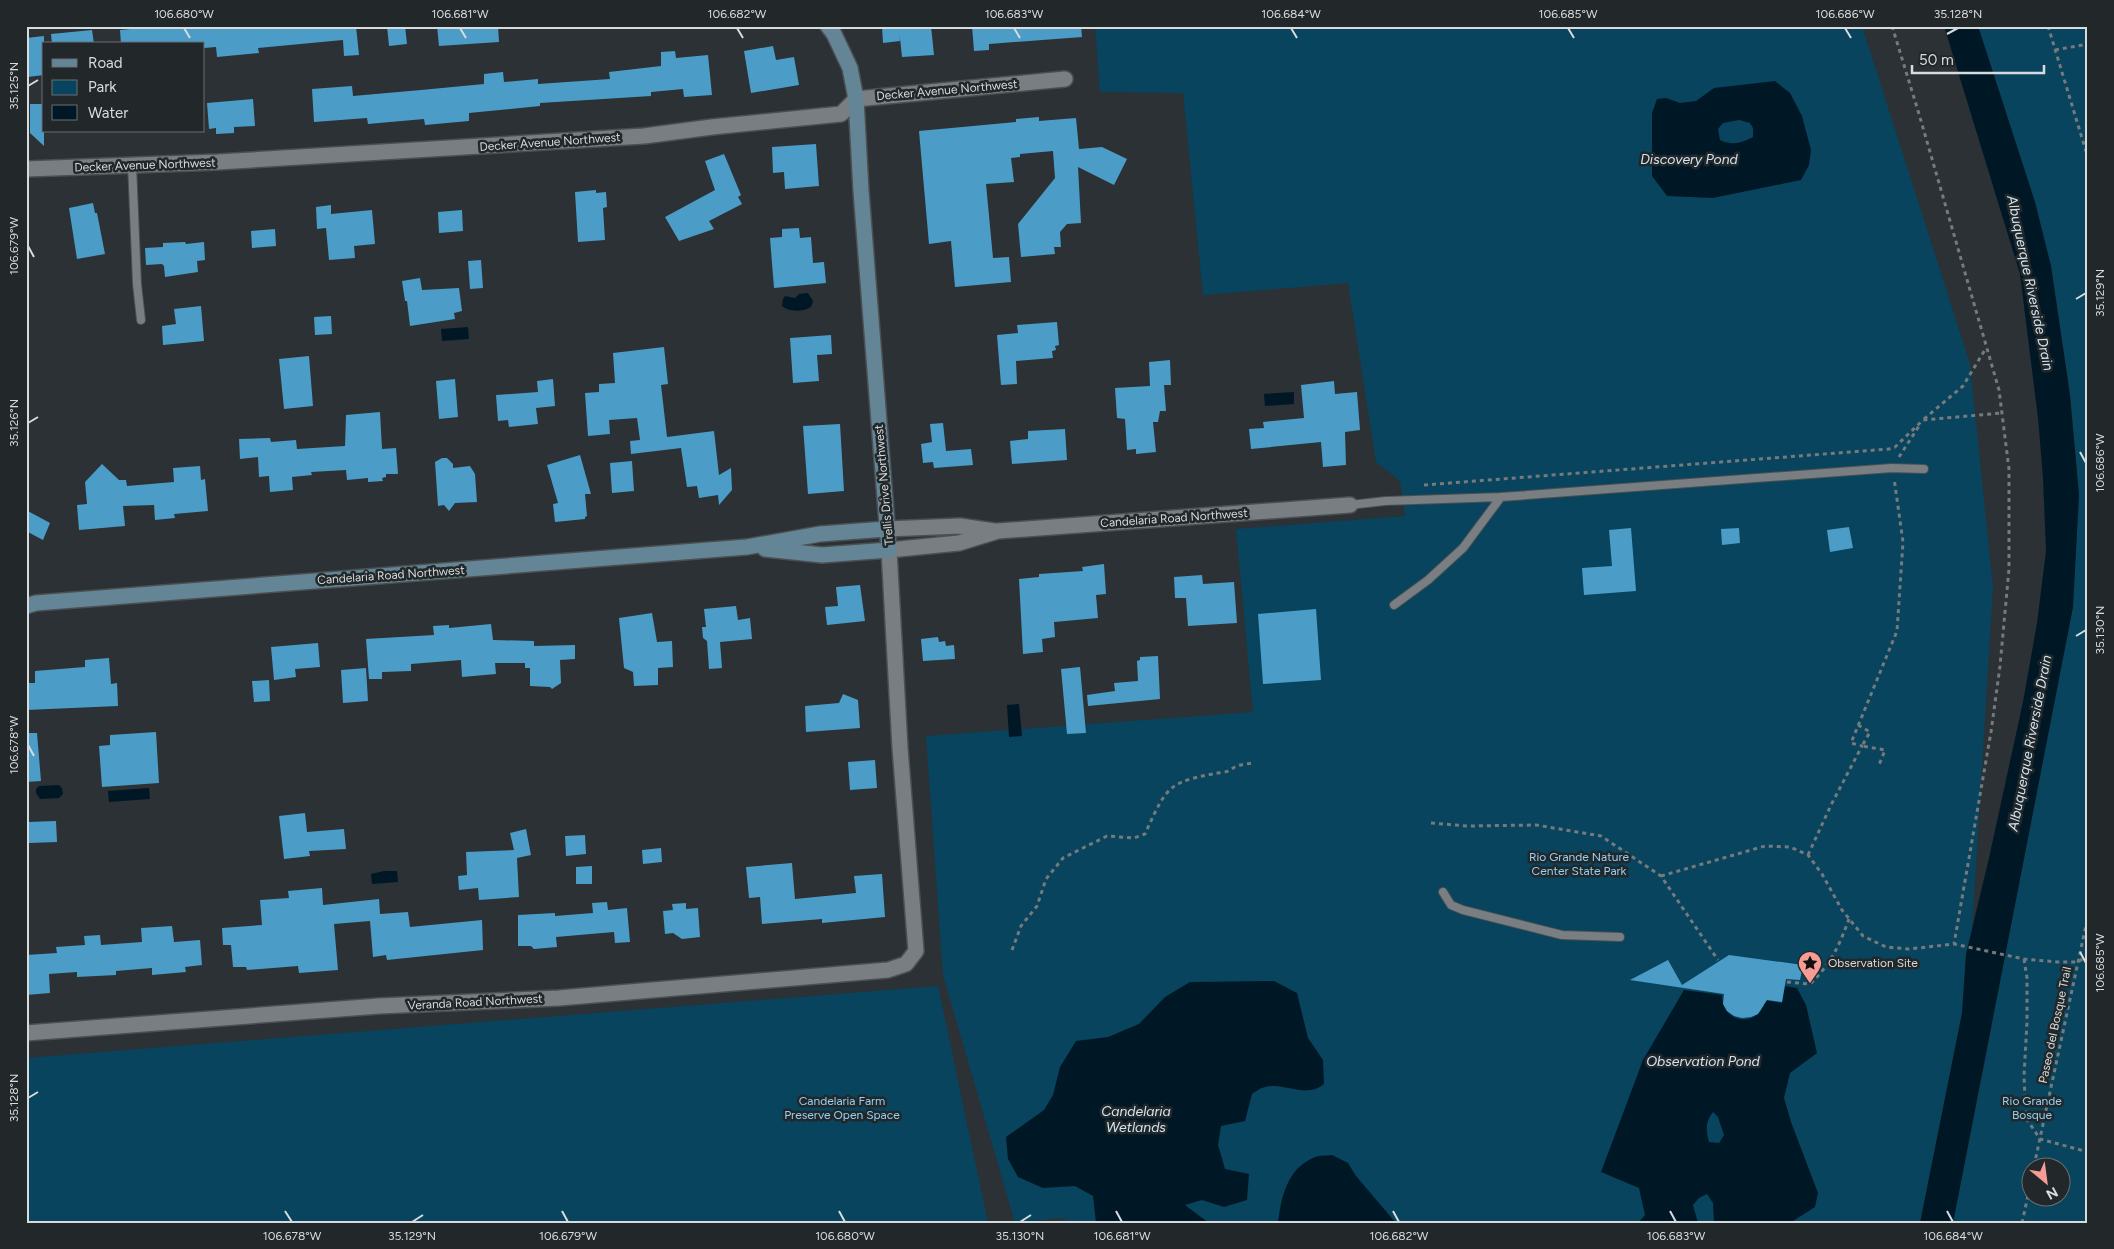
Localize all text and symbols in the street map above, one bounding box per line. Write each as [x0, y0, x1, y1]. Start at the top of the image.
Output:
text: 106.680°W [154, 7, 214, 21]
text: 106.681°W [431, 7, 489, 21]
text: 106.682°W [708, 7, 767, 21]
text: 106.683°W [985, 7, 1044, 21]
text: 106.684°W [1261, 7, 1321, 21]
text: 106.685°W [1539, 7, 1598, 21]
text: 106.686°W [1816, 7, 1875, 21]
text: 35.128°N [1934, 7, 1982, 21]
legend [42, 42, 205, 132]
scale bar [1912, 42, 2044, 74]
text: 50 m [1919, 51, 1954, 69]
text: Road [88, 54, 123, 72]
text: 35.125°N [7, 62, 21, 110]
street label: Decker Avenue Northwest [876, 77, 1019, 103]
text: Park [88, 78, 117, 96]
text: Water [88, 104, 128, 122]
street label: Decker Avenue Northwest [479, 130, 622, 154]
water label: Discovery Pond [1640, 151, 1739, 168]
street label: Decker Avenue Northwest [74, 156, 216, 174]
water label: Albuquerque Riverside Drain [2003, 193, 2057, 372]
text: 106.679°W [7, 217, 21, 275]
text: 35.129°N [2093, 269, 2107, 317]
text: 35.126°N [7, 399, 21, 447]
street label: Trellis Drive Northwest [872, 423, 896, 546]
text: 106.686°W [2093, 433, 2107, 492]
street label: Candelaria Road Northwest [1100, 506, 1249, 530]
street label: Candelaria Road Northwest [317, 563, 466, 587]
text: 35.130°N [2093, 606, 2107, 654]
water label: Albuquerque Riverside Drain [2004, 653, 2055, 833]
text: 106.678°W [7, 715, 21, 774]
park label: Rio Grande Nature Center State Park [1529, 850, 1629, 878]
text: 106.685°W [2093, 933, 2107, 992]
place icon: Observation Site [1797, 950, 1823, 984]
place label: Observation Site [1828, 956, 1918, 970]
street label: Paseo del Bosque Trail [2036, 965, 2074, 1085]
street label: Veranda Road Northwest [407, 991, 543, 1013]
water label: Observation Pond [1646, 1053, 1761, 1070]
text: 35.128°N [7, 1074, 21, 1122]
park label: Candelaria Farm Preserve Open Space [784, 1094, 900, 1122]
park label: Rio Grande Bosque [2002, 1094, 2062, 1122]
water label: Candelaria Wetlands [1101, 1103, 1171, 1136]
north arrow [2022, 1156, 2072, 1206]
text: N [2043, 1183, 2061, 1203]
text: 106.678°W [263, 1229, 322, 1243]
text: 35.129°N [388, 1229, 436, 1243]
text: 106.679°W [539, 1229, 597, 1243]
text: 106.680°W [815, 1229, 875, 1243]
text: 35.130°N [996, 1229, 1044, 1243]
text: 106.681°W [1093, 1229, 1151, 1243]
text: 106.682°W [1370, 1229, 1429, 1243]
text: 106.683°W [1647, 1229, 1706, 1243]
text: 106.684°W [1923, 1229, 1983, 1243]

